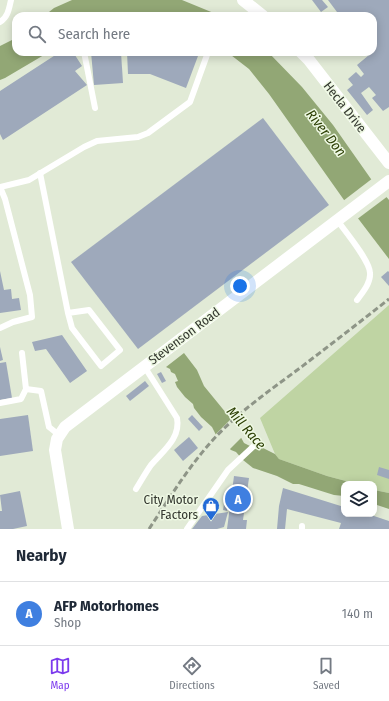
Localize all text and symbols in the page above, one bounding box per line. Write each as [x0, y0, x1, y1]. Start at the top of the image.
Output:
search box [12, 12, 377, 56]
icon: search [26, 23, 48, 45]
text: Search here [58, 25, 130, 43]
street label: Hecla Drive [321, 79, 369, 135]
water label: River Don [302, 106, 350, 160]
your location [230, 276, 250, 296]
street label: Stevenson Road [145, 304, 223, 368]
water label: Mill Race [223, 403, 269, 453]
map controls [341, 481, 377, 517]
button: layers [341, 481, 377, 517]
pin: A [225, 484, 251, 514]
place label: City Motor Factors [144, 492, 198, 522]
shop icon: City Motor Factors [201, 496, 221, 521]
text: Nearby [16, 545, 67, 566]
text: AFP Motorhomes [54, 597, 159, 615]
text: A [25, 606, 33, 621]
text: 140 m [342, 606, 373, 621]
text: Shop [54, 615, 81, 630]
tab: Map [49, 655, 71, 692]
tab: Directions [169, 655, 215, 692]
tab: Saved [313, 655, 340, 692]

